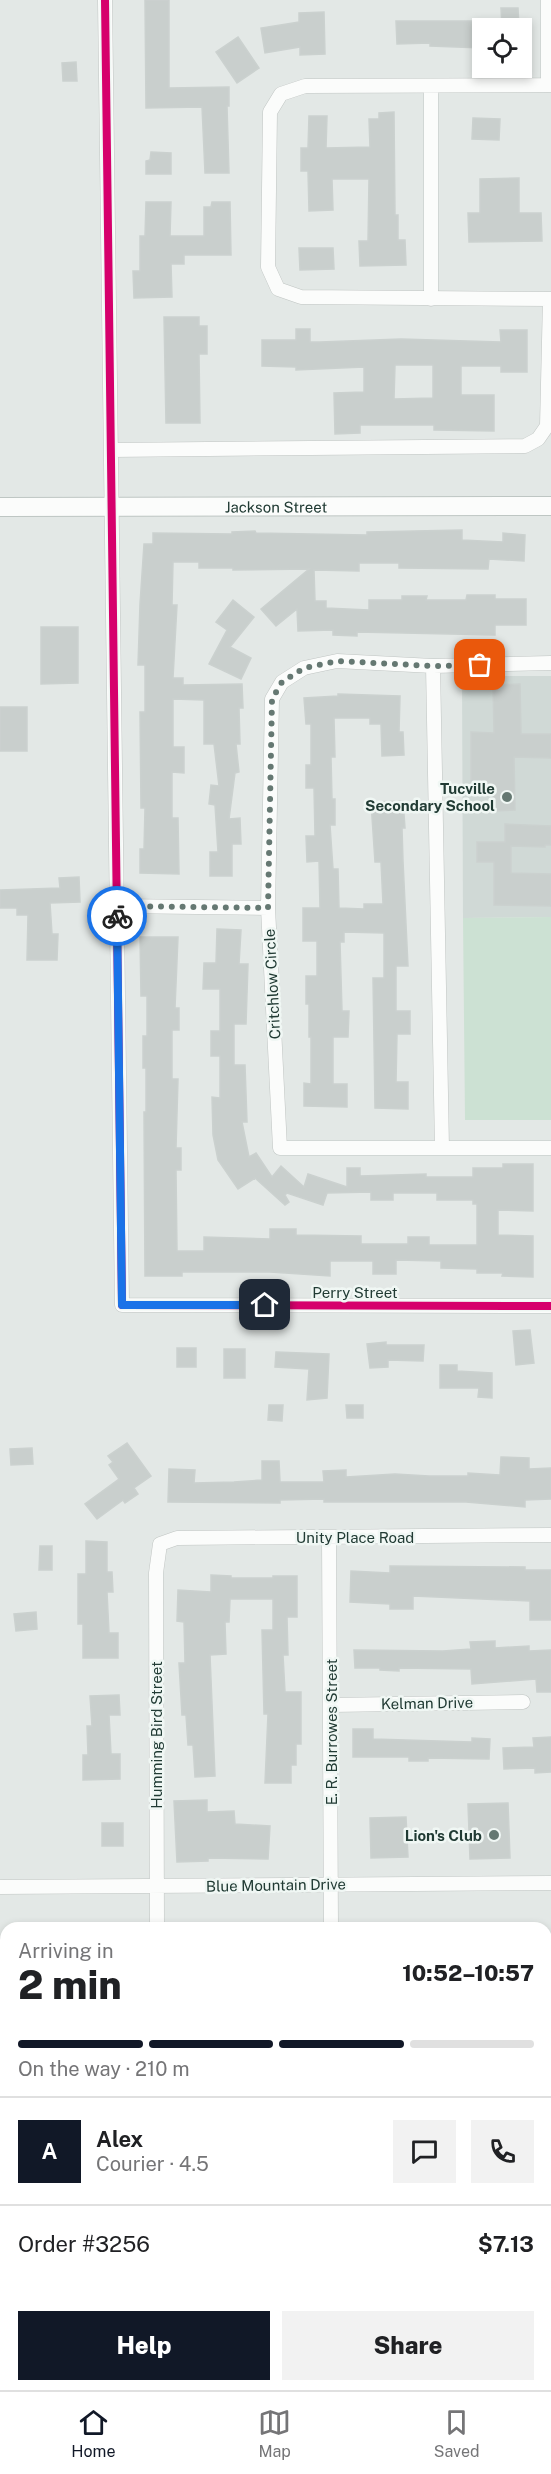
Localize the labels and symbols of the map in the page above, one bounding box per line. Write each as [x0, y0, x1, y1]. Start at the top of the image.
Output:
street label: Jackson Street [225, 498, 328, 515]
pin [454, 639, 505, 690]
place label: Tucville Secondary School [365, 780, 495, 814]
marker: Tucville Secondary School [500, 790, 514, 804]
courier [87, 886, 147, 946]
street label: Critchlow Circle [261, 928, 283, 1040]
pin [239, 1279, 290, 1330]
street label: Perry Street [312, 1284, 398, 1301]
street label: Unity Place Road [296, 1529, 414, 1546]
street label: E. R. Burrowes Street [323, 1658, 340, 1805]
street label: Humming Bird Street [148, 1661, 165, 1809]
street label: Kelman Drive [381, 1694, 473, 1712]
place label: Lion's Club [405, 1827, 482, 1844]
marker: Lion's Club [487, 1828, 501, 1842]
street label: Blue Mountain Drive [206, 1875, 346, 1895]

